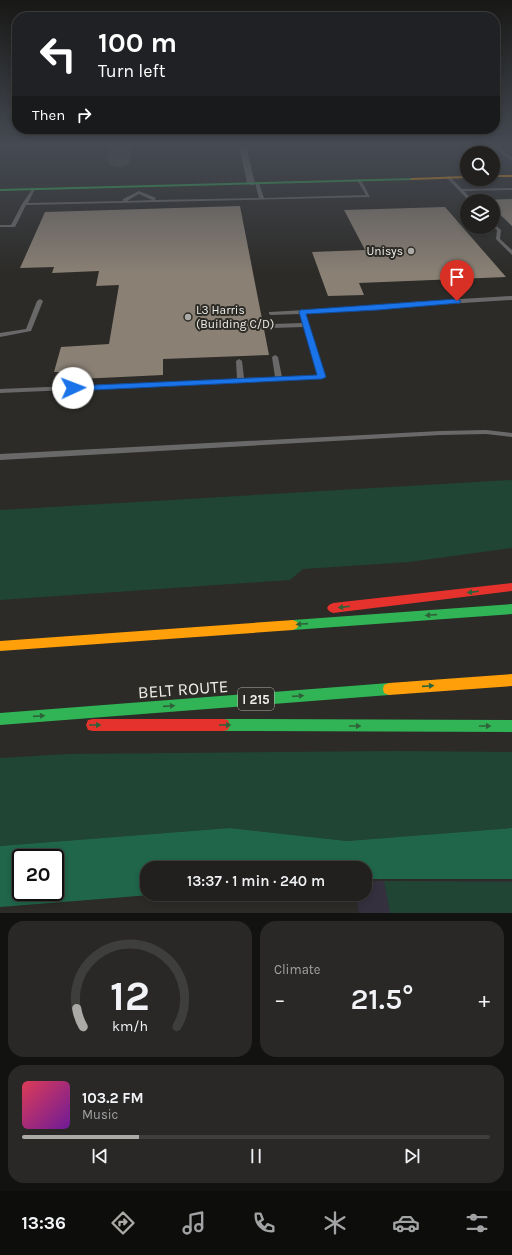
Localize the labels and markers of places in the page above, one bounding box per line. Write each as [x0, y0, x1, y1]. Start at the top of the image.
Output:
place label: Unisys [366, 244, 403, 258]
marker: Unisys [406, 246, 416, 256]
pin [440, 260, 474, 301]
place label: L3 Harris (Building C/D) [196, 303, 274, 331]
marker: L3 Harris (Building C/D) [183, 312, 193, 322]

